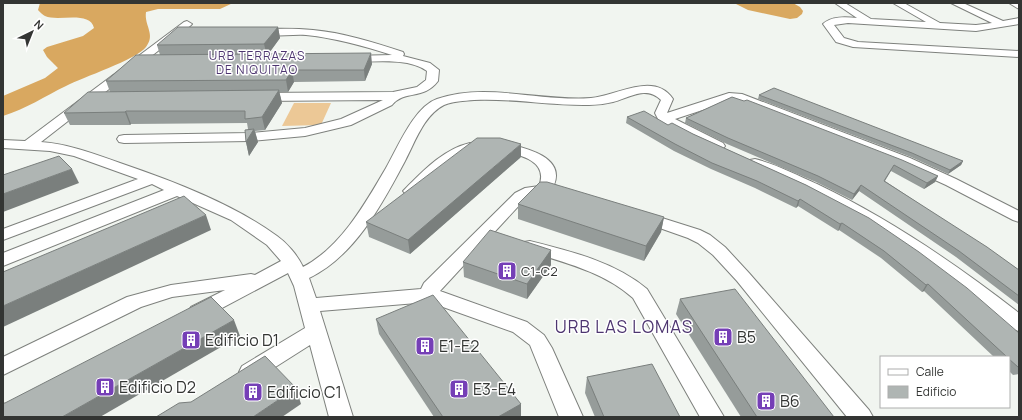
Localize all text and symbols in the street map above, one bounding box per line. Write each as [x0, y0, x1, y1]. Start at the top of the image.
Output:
north arrow [12, 12, 52, 52]
text: N [31, 16, 47, 33]
district label: URB TERRAZAS DE NIQUITAO [209, 47, 305, 78]
building icon: C1-C2 [496, 260, 518, 282]
place label: C1-C2 [521, 262, 558, 280]
district label: URB LAS LOMAS [555, 315, 693, 338]
building icon: B5 [712, 326, 734, 348]
place label: B5 [737, 326, 756, 348]
building icon: Edificio D1 [180, 329, 202, 351]
place label: Edificio D1 [205, 329, 279, 351]
building icon: E1-E2 [414, 335, 436, 357]
place label: E1-E2 [439, 335, 479, 357]
legend [880, 356, 1010, 408]
text: Calle [916, 363, 944, 380]
building icon: Edificio D2 [94, 376, 116, 398]
place label: Edificio D2 [119, 376, 196, 398]
building icon: E3-E4 [448, 378, 470, 400]
place label: E3-E4 [473, 378, 516, 400]
building icon: Edificio C1 [242, 381, 264, 403]
place label: Edificio C1 [267, 381, 342, 403]
text: Edificio [916, 383, 956, 400]
building icon: B6 [755, 390, 777, 412]
place label: B6 [780, 390, 800, 412]

